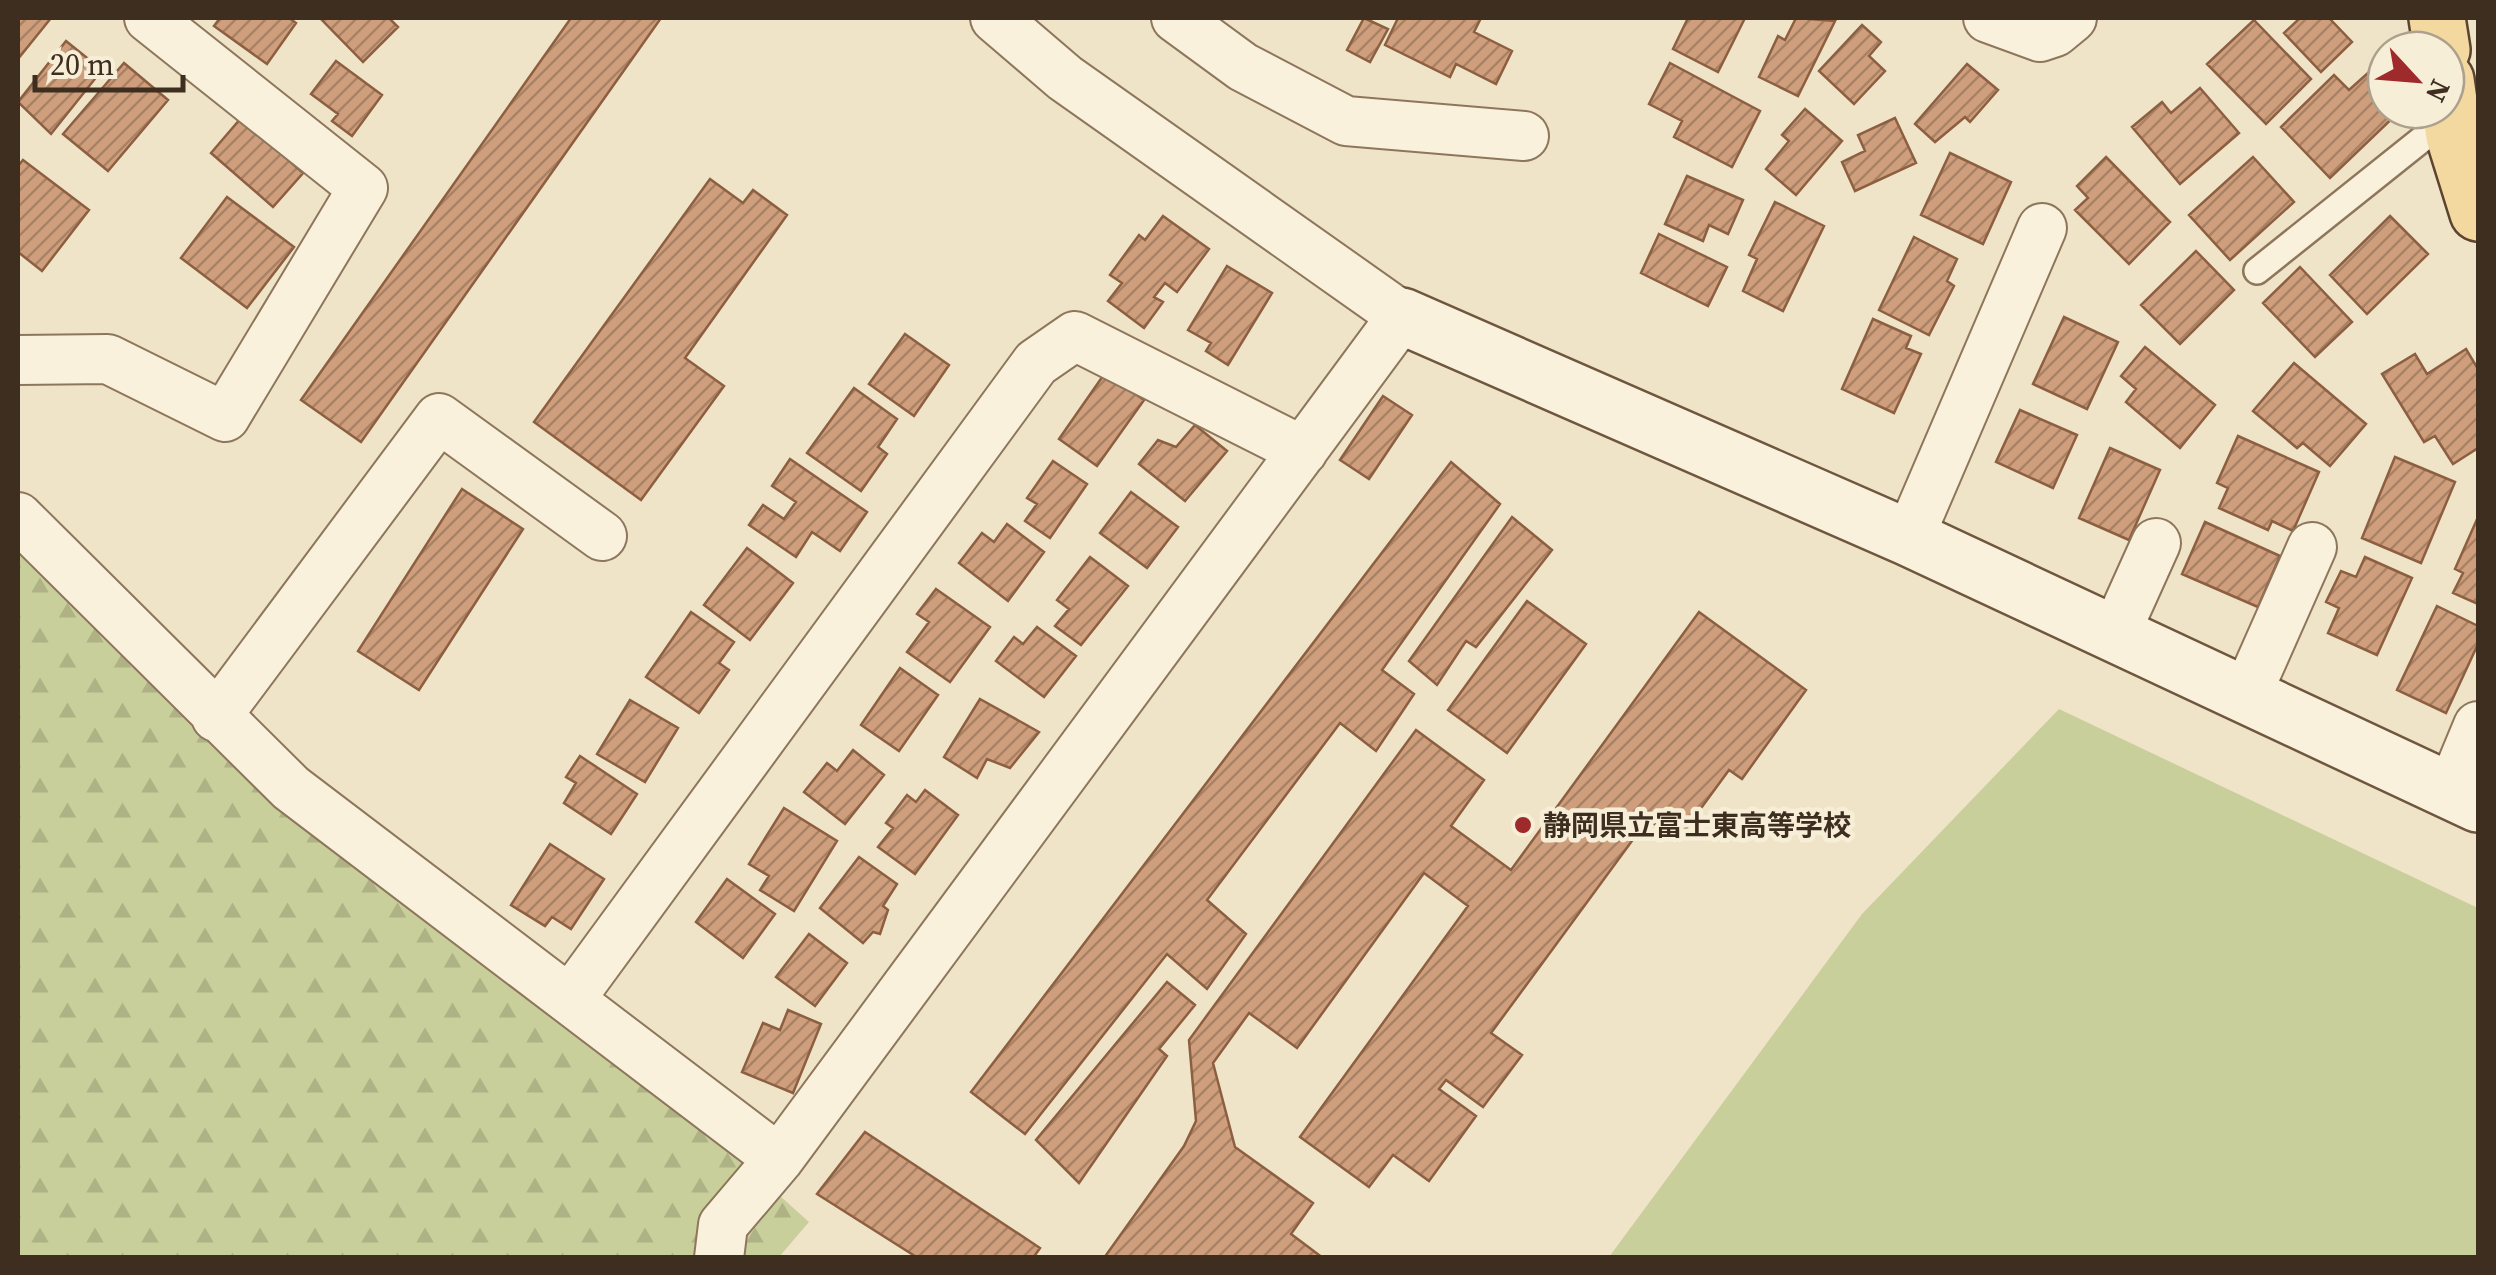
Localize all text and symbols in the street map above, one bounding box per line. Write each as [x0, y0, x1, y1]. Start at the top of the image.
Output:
scale bar [35, 30, 182, 92]
north arrow [2366, 30, 2466, 130]
text: 20 m [50, 44, 114, 85]
text: N [2417, 73, 2460, 108]
place label: 静岡県立富士東高等学校 [1543, 806, 1851, 844]
marker: 静岡県立富士東高等学校 [1512, 814, 1534, 836]

